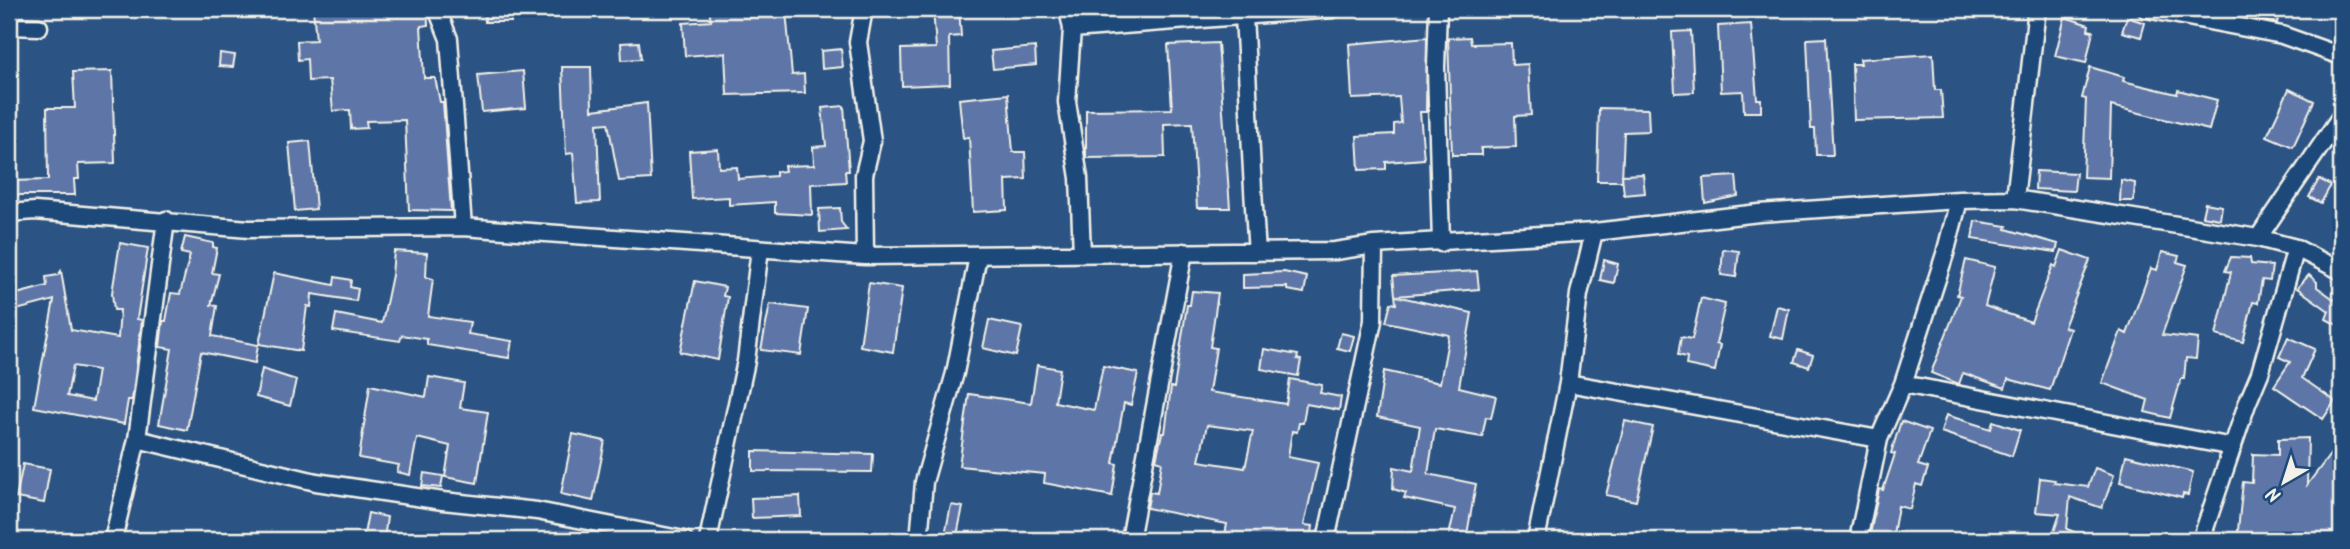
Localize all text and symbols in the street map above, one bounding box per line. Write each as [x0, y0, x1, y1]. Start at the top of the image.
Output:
north arrow [2248, 448, 2318, 518]
text: N [2260, 478, 2289, 509]

